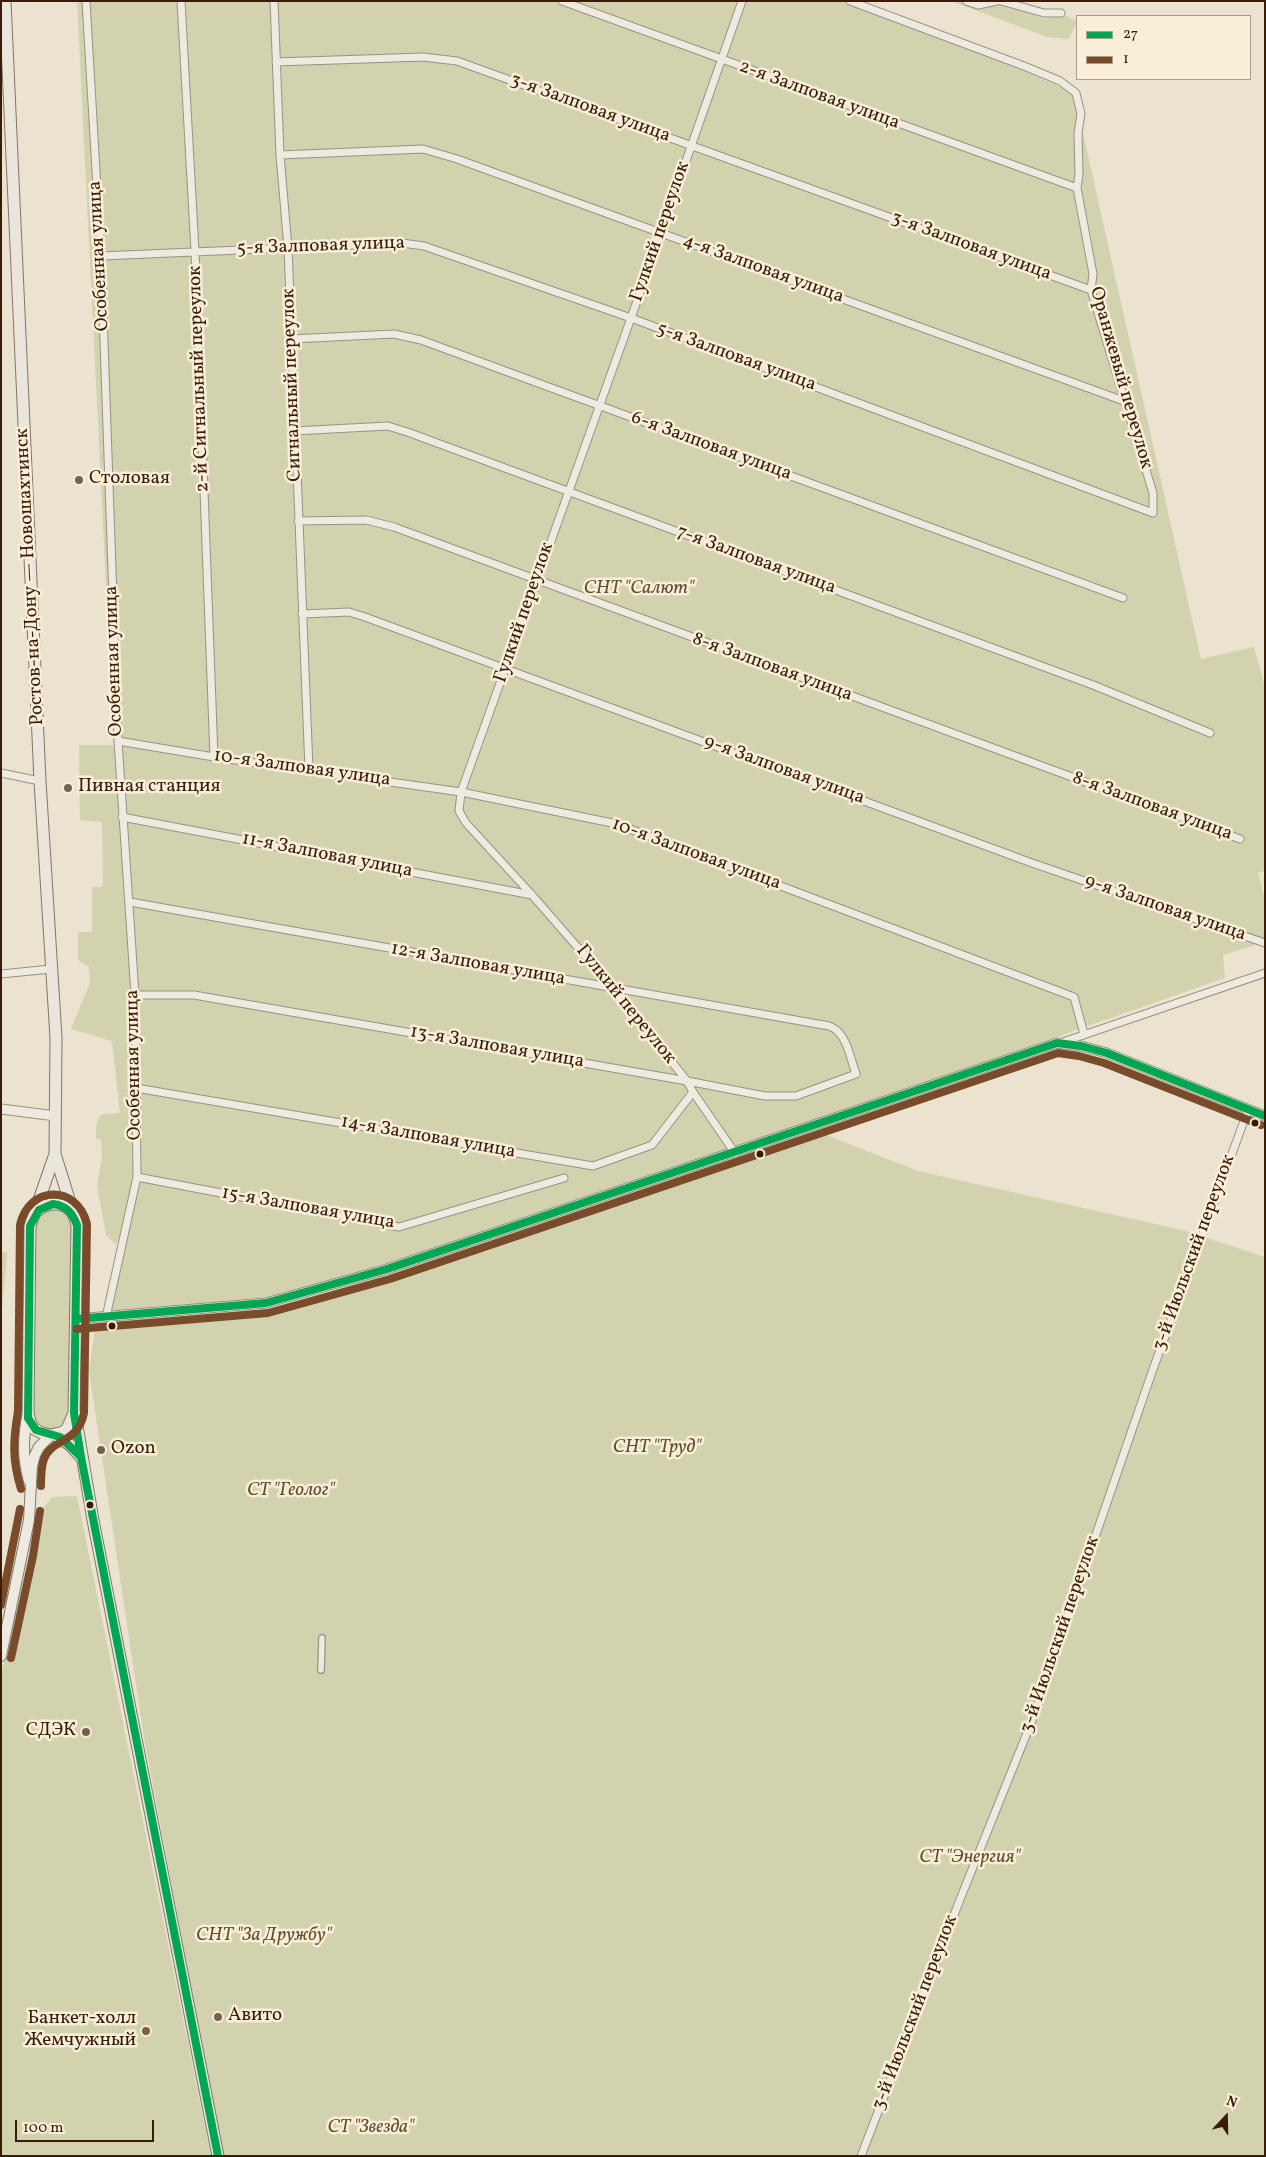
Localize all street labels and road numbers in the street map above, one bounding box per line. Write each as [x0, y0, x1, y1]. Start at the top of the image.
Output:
street label: 2-я Залповая улица [736, 56, 902, 136]
street label: 3-я Залповая улица [507, 69, 673, 149]
street label: Гулкий переулок [626, 159, 696, 305]
street label: Особенная улица [85, 180, 115, 332]
street label: 3-я Залповая улица [888, 207, 1054, 287]
street label: 4-я Залповая улица [679, 230, 847, 310]
street label: 5-я Залповая улица [236, 233, 406, 261]
street label: 2-й Сигнальный переулок [185, 265, 215, 493]
street label: Оранжевый переулок [1083, 284, 1157, 472]
street label: Сигнальный переулок [278, 288, 308, 482]
street label: 5-я Залповая улица [653, 319, 819, 397]
street label: 6-я Залповая улица [628, 407, 794, 487]
street label: Ростов-на-Дону — Новошахтинск [12, 428, 50, 726]
street label: 7-я Залповая улица [673, 522, 839, 600]
street label: Гулкий переулок [490, 540, 560, 686]
street label: Особенная улица [101, 585, 129, 737]
street label: 8-я Залповая улица [689, 628, 855, 708]
street label: 9-я Залповая улица [700, 731, 868, 811]
street label: 10-я Залповая улица [212, 745, 392, 793]
street label: 8-я Залповая улица [1069, 767, 1235, 847]
street label: 10-я Залповая улица [608, 814, 784, 896]
street label: 11-я Залповая улица [240, 828, 414, 884]
street label: 9-я Залповая улица [1081, 871, 1249, 947]
street label: 12-я Залповая улица [389, 938, 567, 992]
street label: Гулкий переулок [570, 941, 680, 1069]
street label: Особенная улица [122, 989, 148, 1141]
street label: 13-я Залповая улица [408, 1021, 586, 1075]
street label: 14-я Залповая улица [339, 1111, 517, 1165]
street label: 3-й Июльский переулок [1149, 1152, 1241, 1354]
street label: 15-я Залповая улица [220, 1183, 396, 1235]
street label: 3-й Июльский переулок [1017, 1533, 1105, 1737]
street label: 3-й Июльский переулок [868, 1912, 964, 2114]

